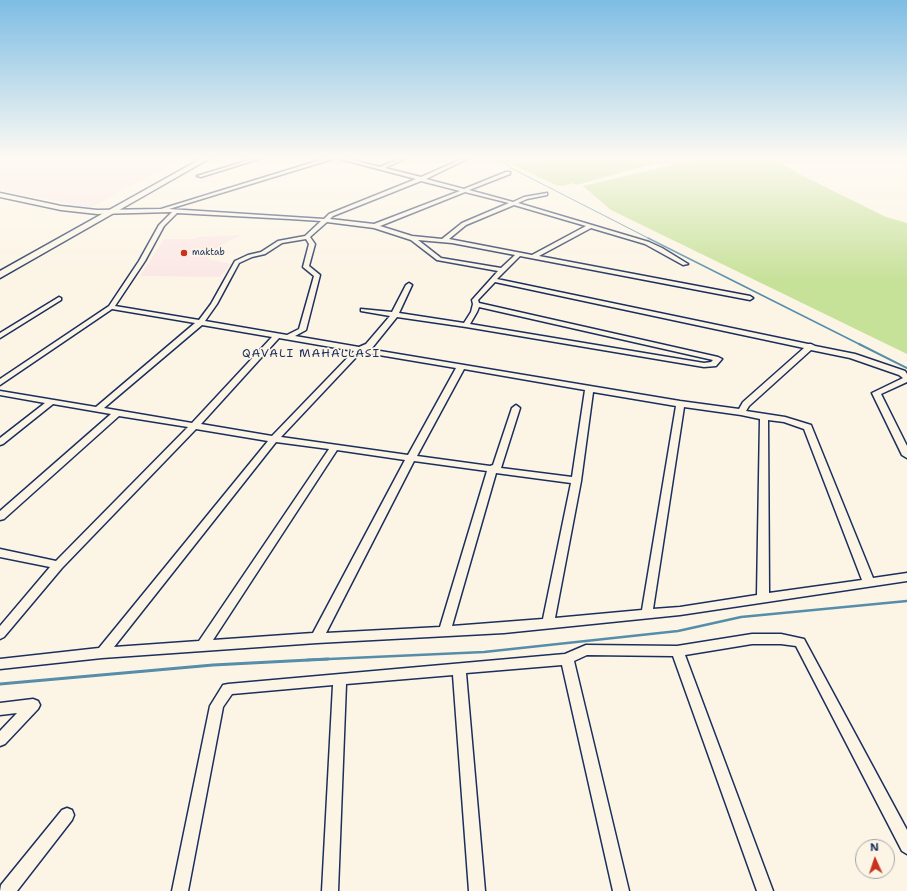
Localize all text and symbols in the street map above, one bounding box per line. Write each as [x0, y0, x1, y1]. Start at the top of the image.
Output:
marker: maktab [179, 248, 189, 258]
place label: maktab [192, 248, 225, 258]
district label: QAVALI MAHALLASI [242, 347, 380, 361]
north arrow [855, 839, 895, 879]
text: N [870, 840, 879, 855]

